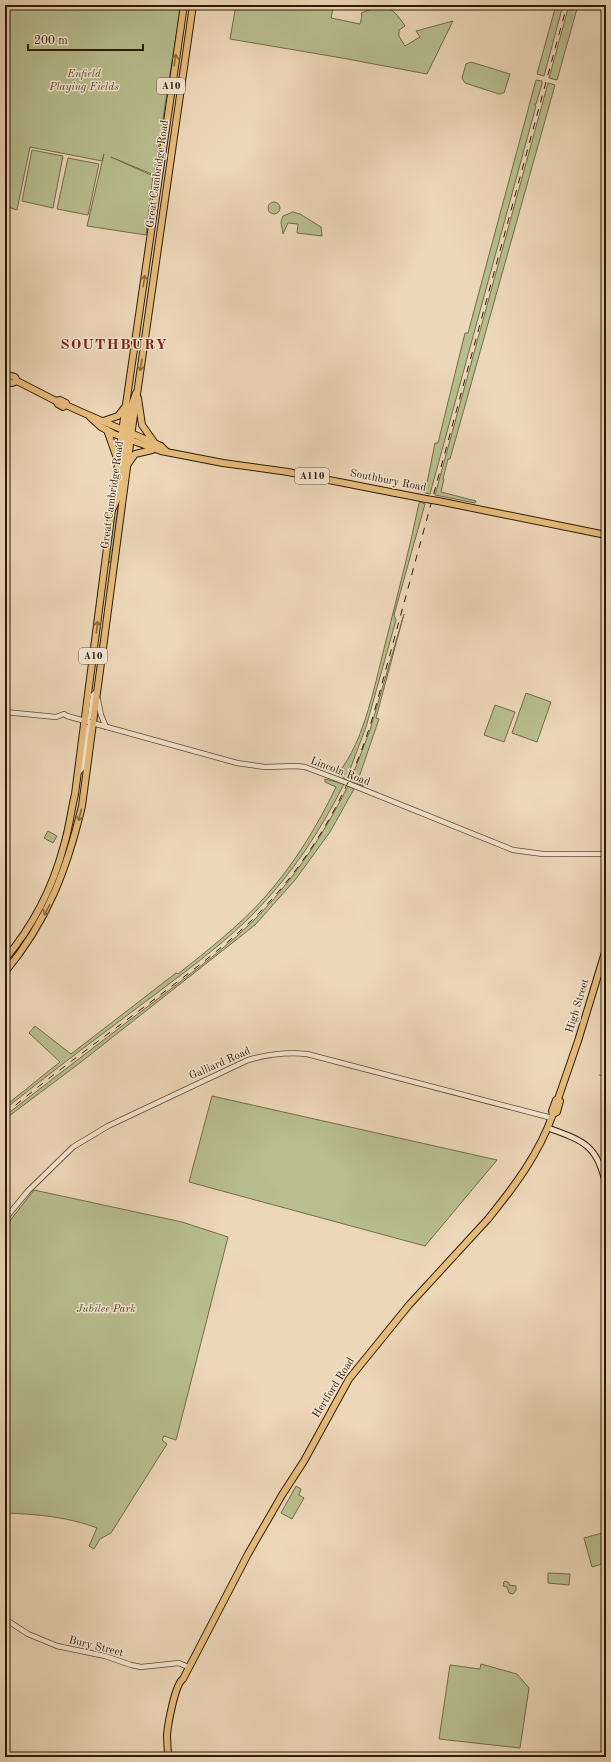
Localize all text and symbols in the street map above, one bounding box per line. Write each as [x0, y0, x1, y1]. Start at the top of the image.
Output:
scale bar [28, 26, 143, 52]
text: 200 m [34, 35, 68, 47]
one-way arrow [172, 54, 180, 67]
park label: Enfield Playing Fields [48, 69, 119, 93]
road number: A10 [157, 78, 185, 94]
street label: Great Cambridge Road [145, 119, 171, 229]
one-way arrow [140, 275, 148, 288]
district label: SOUTHBURY [60, 338, 168, 353]
one-way arrow [137, 358, 145, 371]
street label: Great Cambridge Road [100, 440, 126, 550]
road number: A110 [295, 468, 329, 484]
street label: Southbury Road [349, 468, 427, 494]
one-way arrow [93, 621, 101, 634]
road number: A10 [79, 648, 107, 664]
street label: Lincoln Road [309, 756, 372, 789]
one-way arrow [75, 808, 83, 821]
one-way arrow [42, 904, 50, 916]
street label: High Street [565, 978, 591, 1034]
street label: Galliard Road [188, 1046, 252, 1082]
park label: Jubilee Park [76, 1304, 136, 1315]
street label: Hertford Road [311, 1356, 357, 1420]
street label: Bury Street [67, 1635, 125, 1659]

